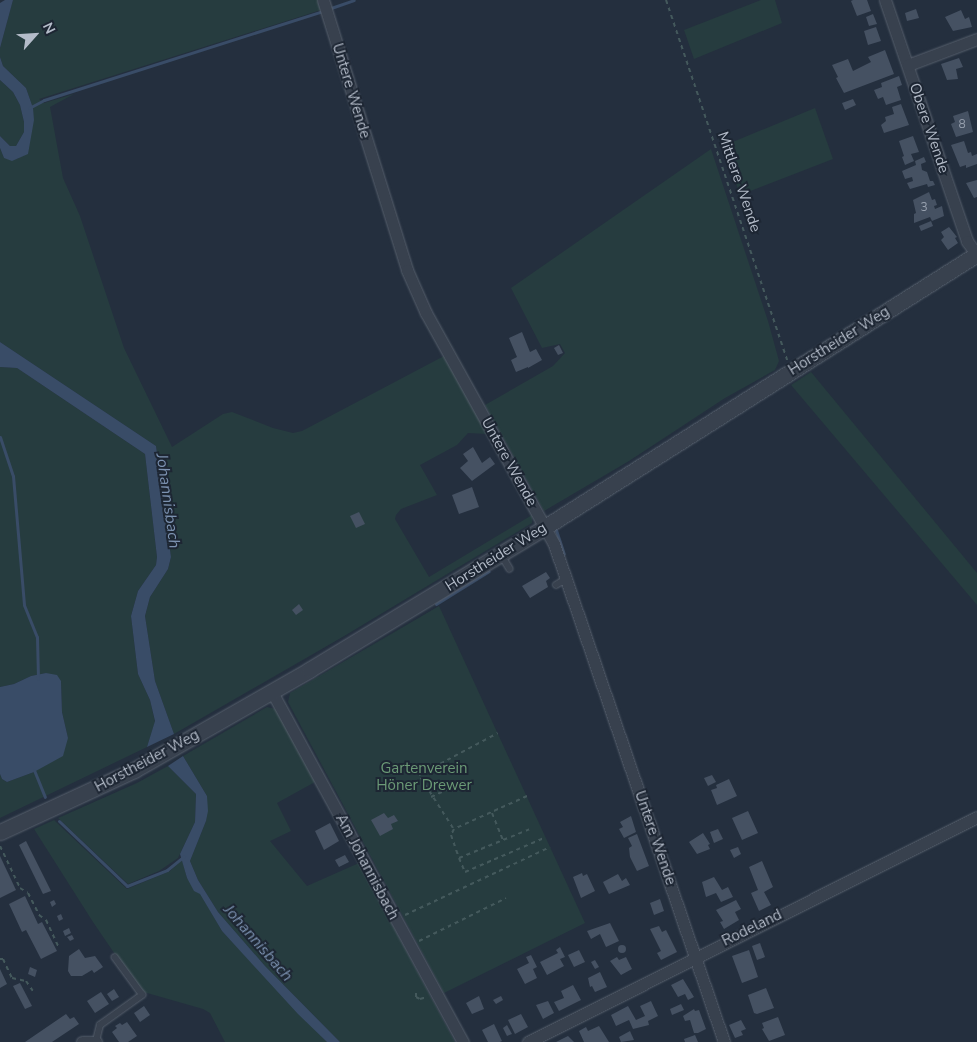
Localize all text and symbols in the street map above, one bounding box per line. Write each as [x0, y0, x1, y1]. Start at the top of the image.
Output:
north arrow [10, 10, 60, 60]
text: N [38, 19, 60, 37]
street label: Untere Wende [328, 41, 374, 141]
street label: Obere Wende [905, 81, 953, 175]
house number: 8 [958, 118, 966, 132]
street label: Mittlere Wende [713, 129, 765, 235]
house number: 3 [920, 201, 928, 215]
street label: Horstheider Weg [785, 303, 893, 379]
street label: Untere Wende [477, 415, 541, 509]
water label: Johannisbach [152, 452, 184, 550]
street label: Horstheider Weg [442, 519, 550, 595]
street label: Horstheider Weg [92, 726, 202, 796]
park label: Gartenverein Höner Drewer [376, 759, 472, 794]
street label: Untere Wende [630, 788, 680, 888]
street label: Am Johannisbach [332, 811, 402, 923]
water label: Johannisbach [219, 901, 297, 985]
street label: Rodeland [719, 906, 785, 950]

